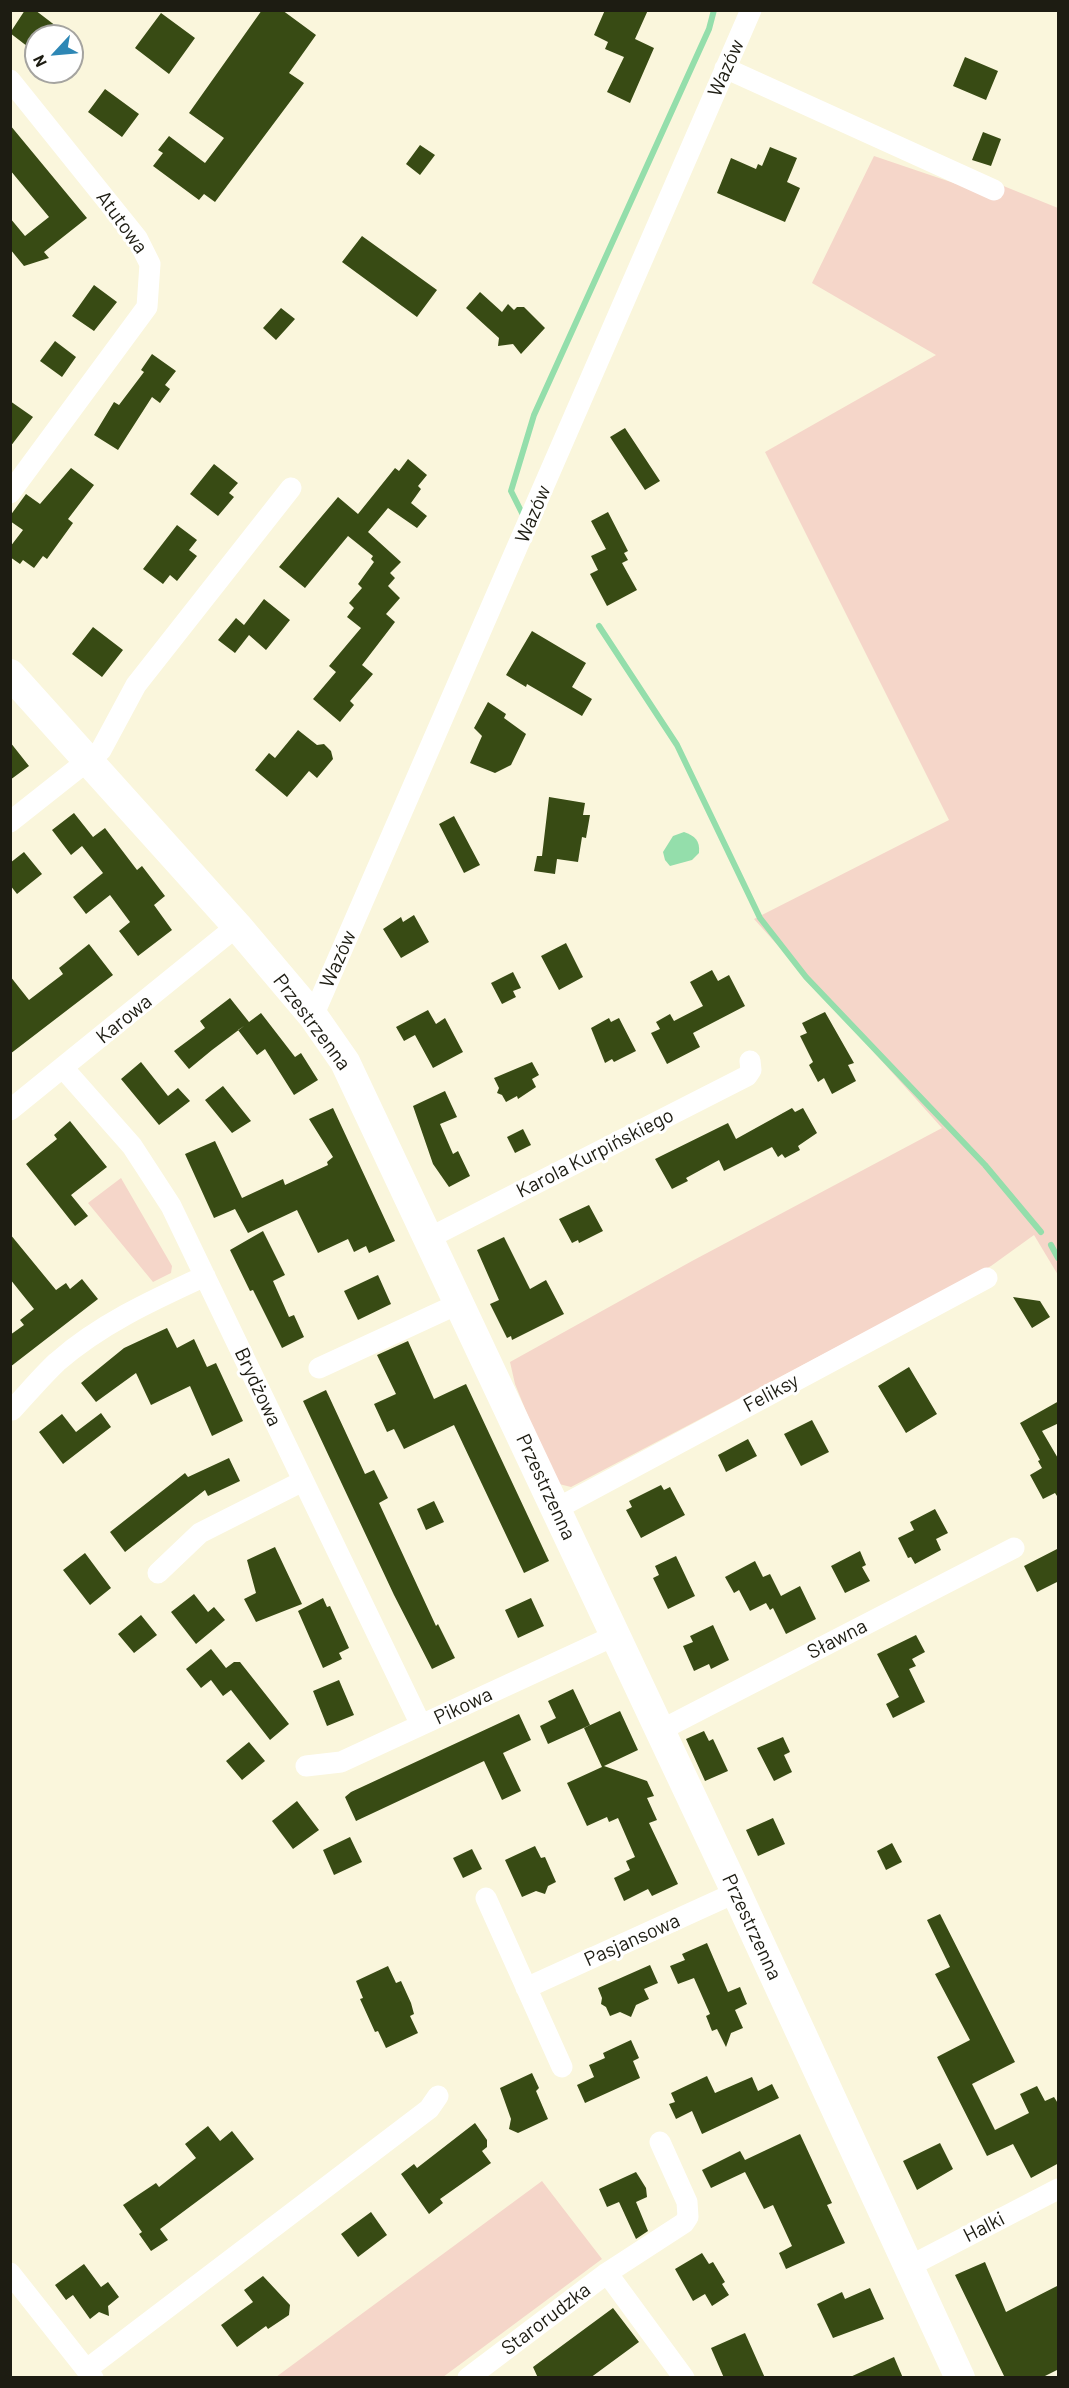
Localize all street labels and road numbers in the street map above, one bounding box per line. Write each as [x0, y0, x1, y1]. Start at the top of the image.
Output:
street label: Wazów [703, 36, 749, 100]
street label: Atutowa [91, 186, 153, 258]
street label: Wazów [510, 481, 556, 547]
street label: Wazów [315, 927, 361, 991]
street label: Przestrzenna [268, 969, 356, 1075]
street label: Karowa [91, 989, 157, 1049]
street label: Karola Kurpińskiego [512, 1103, 678, 1203]
street label: Brydżowa [229, 1344, 287, 1430]
street label: Feliksy [739, 1369, 803, 1417]
street label: Przestrzenna [511, 1430, 581, 1544]
street label: Sławna [803, 1614, 871, 1664]
street label: Pikowa [430, 1682, 496, 1730]
street label: Przestrzenna [717, 1870, 787, 1984]
street label: Pasjansowa [581, 1908, 683, 1972]
street label: Halki [959, 2207, 1009, 2247]
street label: Starorudzka [497, 2278, 595, 2360]

